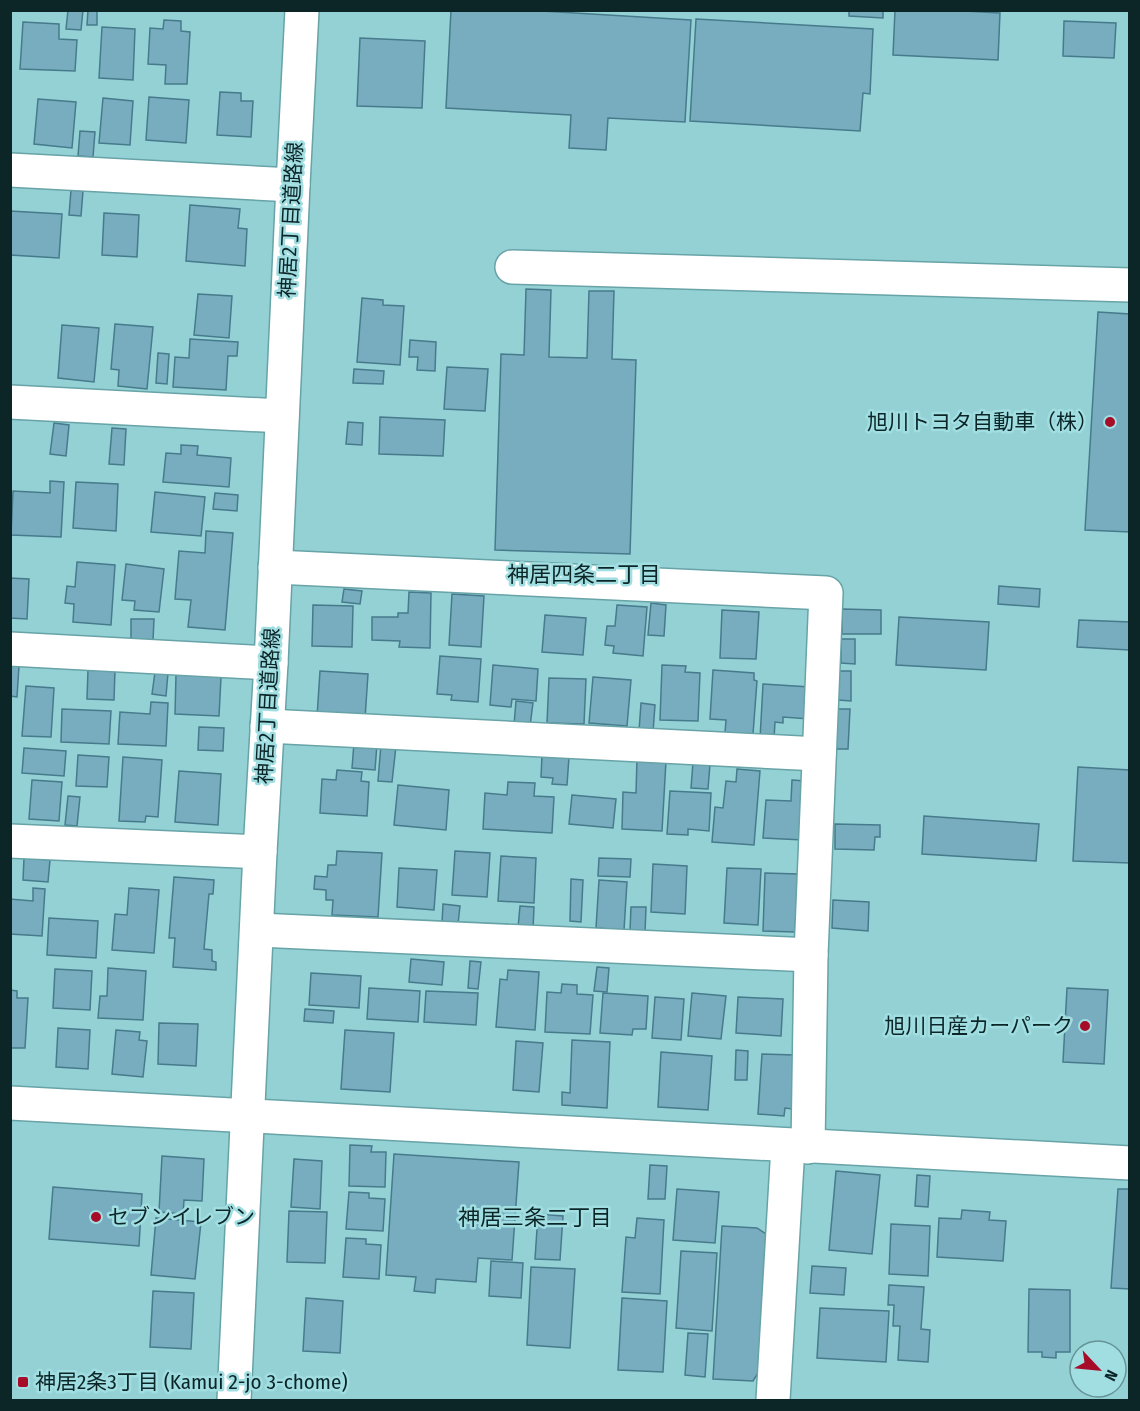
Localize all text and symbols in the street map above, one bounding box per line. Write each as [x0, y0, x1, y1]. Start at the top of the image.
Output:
street label: 神居2丁目道路線 [274, 141, 308, 299]
place label: 旭川トヨタ自動車（株） [867, 409, 1098, 435]
marker: 旭川トヨタ自動車（株） [1103, 415, 1117, 429]
district label: 神居四条二丁目 [507, 561, 661, 588]
street label: 神居2丁目道路線 [251, 627, 285, 785]
place label: 旭川日産カーパーク [884, 1013, 1073, 1039]
marker: 旭川日産カーパーク [1078, 1019, 1092, 1033]
place label: セブンイレブン [108, 1204, 255, 1230]
district label: 神居三条二丁目 [458, 1204, 612, 1231]
marker: セブンイレブン [89, 1210, 103, 1224]
north arrow [1068, 1339, 1128, 1399]
text: N [1100, 1367, 1122, 1384]
place label: 神居2条3丁目 (Kamui 2-jo 3-chome) [35, 1369, 348, 1395]
marker: 神居2条3丁目 (Kamui 2-jo 3-chome) [16, 1375, 30, 1389]

